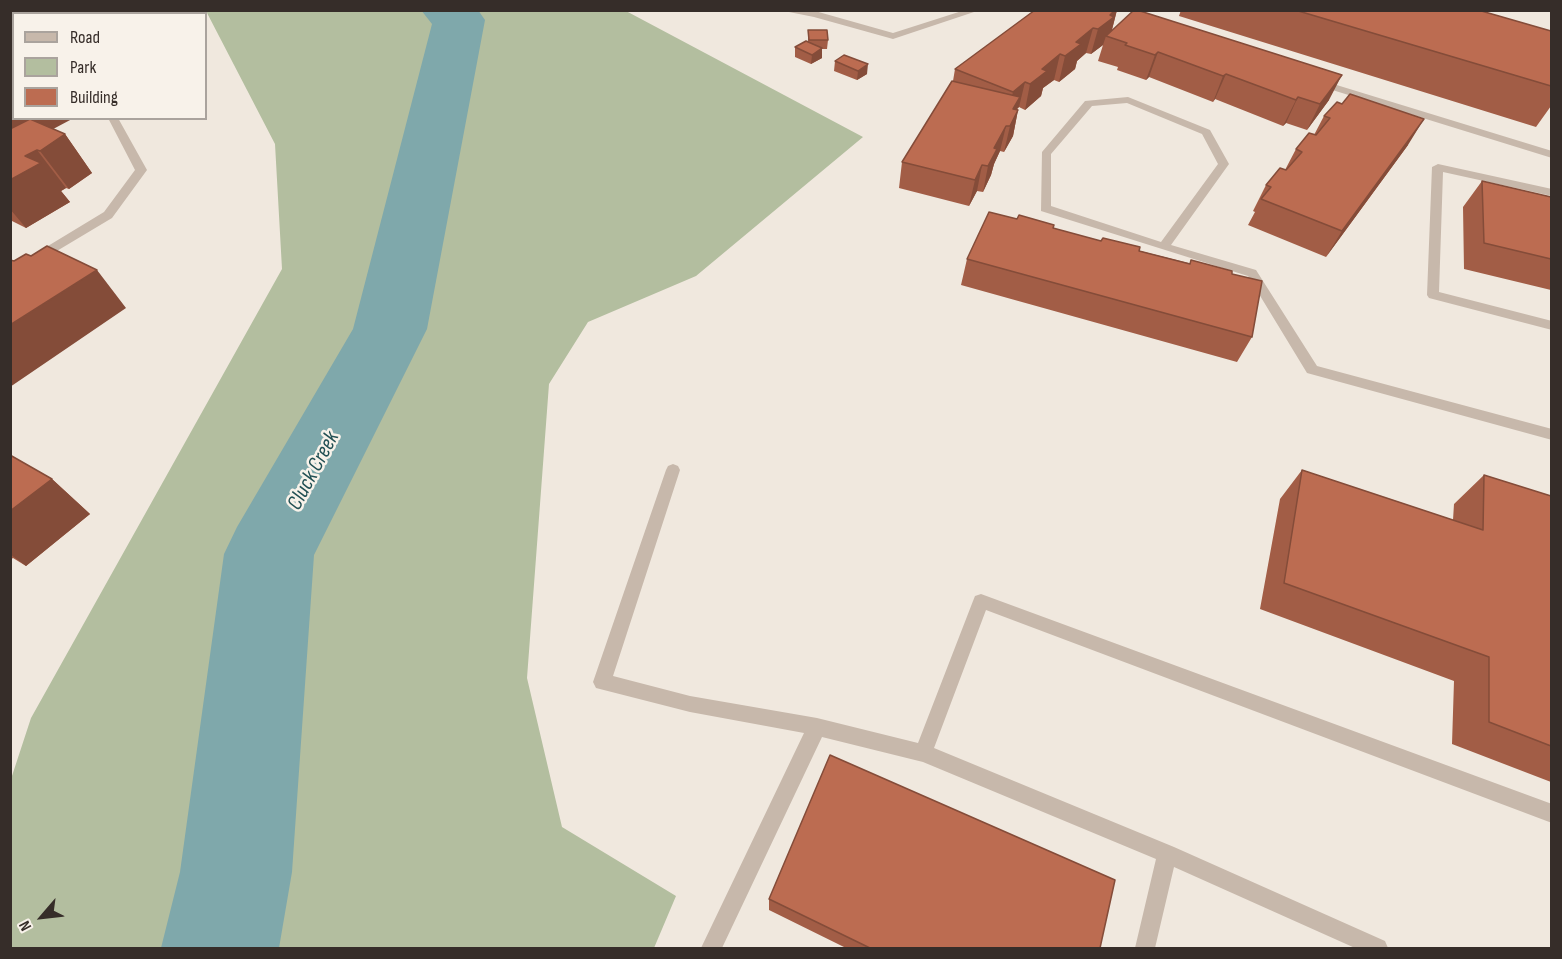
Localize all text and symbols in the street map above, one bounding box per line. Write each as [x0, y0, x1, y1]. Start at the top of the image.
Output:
legend [12, 12, 207, 120]
text: Road [70, 27, 100, 48]
text: Park [70, 57, 96, 78]
text: Building [70, 87, 118, 108]
water label: Cluck Creek [282, 427, 346, 515]
north arrow [12, 887, 72, 947]
text: N [15, 917, 36, 934]

